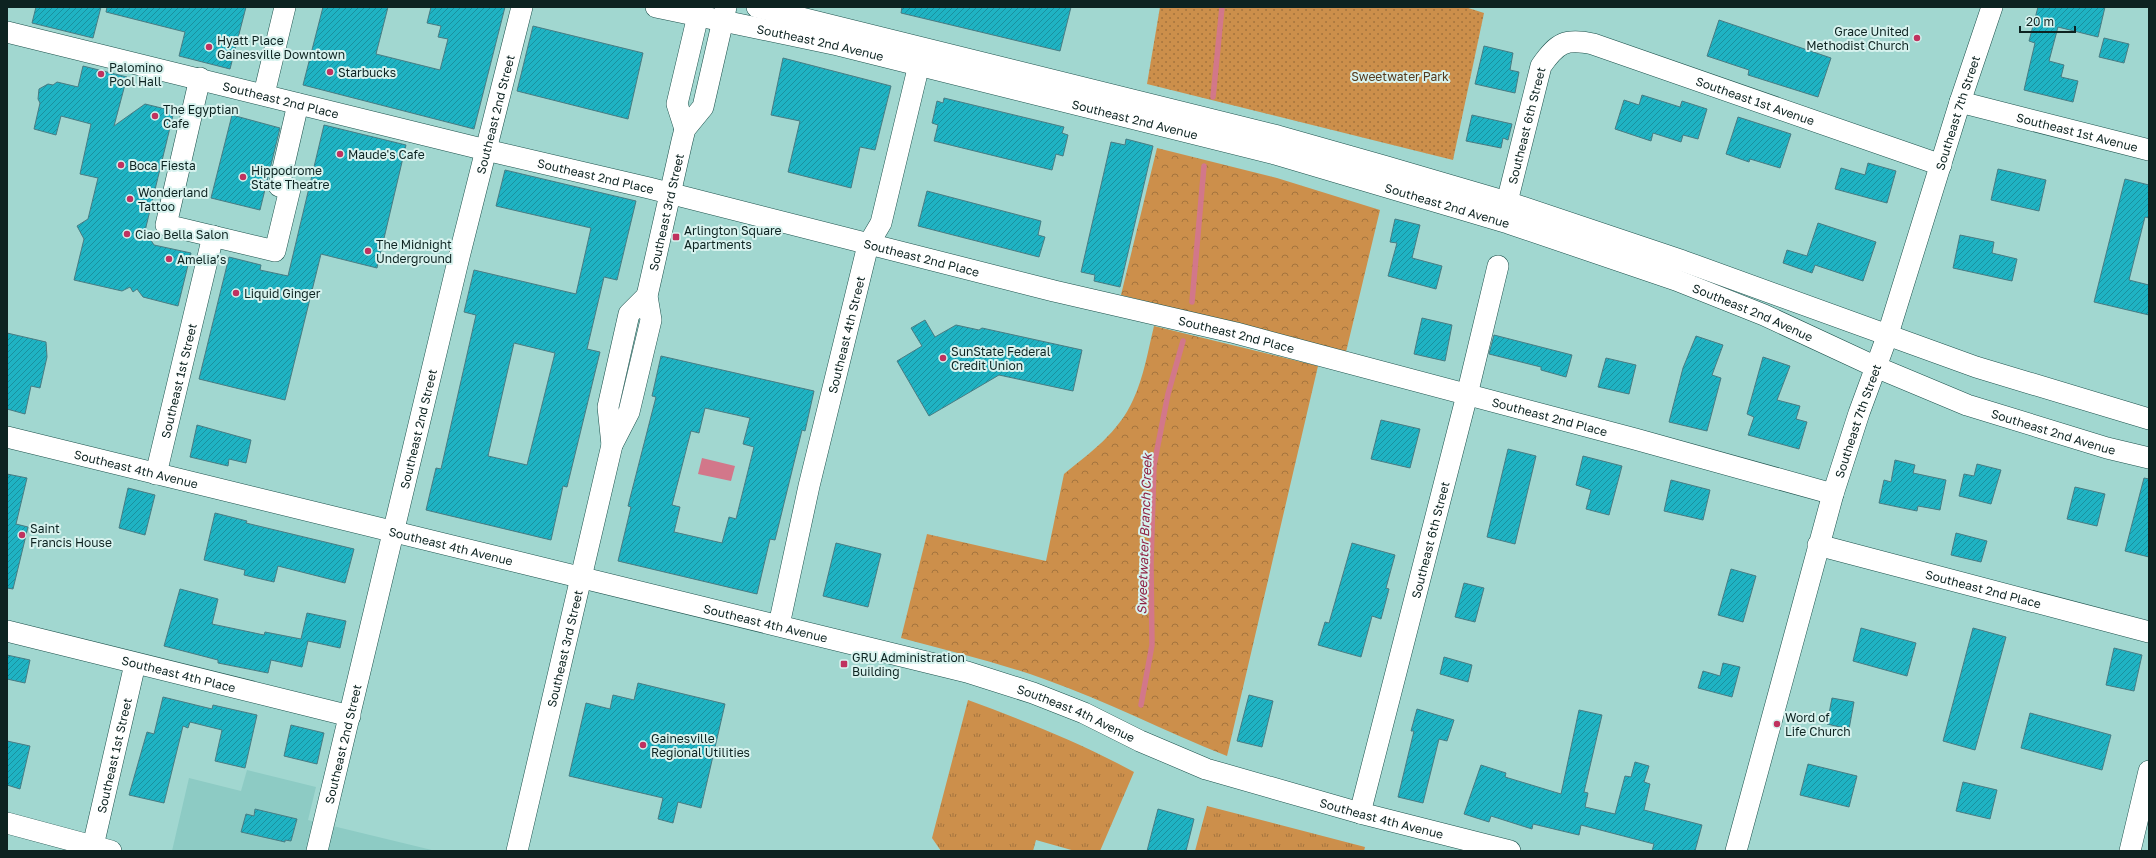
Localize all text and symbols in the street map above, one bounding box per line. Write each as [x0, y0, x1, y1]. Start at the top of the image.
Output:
scale bar [2020, 8, 2075, 34]
text: 20 m [2026, 14, 2054, 29]
street label: Southeast 2nd Avenue [756, 21, 885, 64]
place label: Grace United Methodist Church [1806, 24, 1909, 53]
place label: Hyatt Place Gainesville Downtown [217, 33, 345, 62]
marker: Grace United Methodist Church [1912, 33, 1922, 43]
marker: Hyatt Place Gainesville Downtown [204, 42, 214, 52]
street label: Southeast 2nd Street [473, 53, 517, 176]
street label: Southeast 7th Street [1932, 53, 1983, 172]
place label: Palomino Pool Hall [109, 60, 163, 89]
place label: Starbucks [338, 65, 396, 80]
street label: Southeast 6th Street [1504, 65, 1548, 186]
marker: Starbucks [325, 67, 335, 77]
marker: Palomino Pool Hall [96, 69, 106, 79]
park label: Sweetwater Park [1351, 69, 1449, 84]
street label: Southeast 1st Avenue [1694, 73, 1817, 128]
street label: Southeast 2nd Place [221, 78, 340, 121]
street label: Southeast 2nd Avenue [1070, 96, 1200, 142]
place label: The Egyptian Cafe [163, 102, 239, 131]
street label: Southeast 1st Avenue [2015, 109, 2140, 154]
marker: The Egyptian Cafe [150, 111, 160, 121]
place label: Maude's Cafe [348, 147, 425, 162]
marker: Maude's Cafe [335, 149, 345, 159]
street label: Southeast 3rd Street [645, 152, 687, 272]
street label: Southeast 2nd Place [536, 155, 656, 196]
place label: Boca Fiesta [129, 158, 196, 173]
marker: Boca Fiesta [116, 160, 126, 170]
place label: Hippodrome State Theatre [251, 163, 329, 192]
marker: Hippodrome State Theatre [238, 172, 248, 182]
street label: Southeast 2nd Avenue [1383, 179, 1512, 231]
place label: Wonderland Tattoo [138, 185, 208, 214]
marker: Wonderland Tattoo [125, 194, 135, 204]
place label: Arlington Square Apartments [684, 223, 782, 252]
place label: Ciao Bella Salon [135, 227, 229, 242]
marker: Ciao Bella Salon [122, 229, 132, 239]
marker: Arlington Square Apartments [671, 232, 681, 242]
street label: Southeast 2nd Place [862, 235, 981, 279]
place label: The Midnight Underground [376, 237, 452, 266]
marker: The Midnight Underground [363, 246, 373, 256]
place label: Amelia’s [177, 252, 226, 267]
marker: Amelia’s [164, 254, 174, 264]
street label: Southeast 4th Street [824, 274, 868, 395]
street label: Southeast 2nd Avenue [1690, 280, 1816, 344]
place label: Liquid Ginger [244, 286, 321, 301]
marker: Liquid Ginger [231, 288, 241, 298]
street label: Southeast 2nd Place [1177, 312, 1296, 356]
street label: Southeast 1st Street [157, 321, 199, 440]
place label: SunState Federal Credit Union [951, 344, 1051, 373]
marker: SunState Federal Credit Union [938, 353, 948, 363]
street label: Southeast 7th Street [1831, 362, 1884, 480]
street label: Southeast 2nd Street [396, 367, 440, 490]
street label: Southeast 2nd Place [1490, 394, 1609, 439]
street label: Southeast 2nd Avenue [1989, 405, 2117, 457]
street label: Southeast 4th Avenue [73, 446, 200, 491]
water label: Sweetwater Branch Creek [1133, 452, 1155, 615]
street label: Southeast 6th Street [1408, 479, 1452, 600]
place label: Saint Francis House [30, 521, 112, 550]
street label: Southeast 4th Avenue [387, 523, 515, 568]
marker: Saint Francis House [17, 530, 27, 540]
street label: Southeast 2nd Place [1924, 566, 2043, 611]
street label: Southeast 3rd Street [543, 588, 585, 709]
street label: Southeast 4th Avenue [702, 600, 829, 645]
place label: GRU Administration Building [852, 650, 965, 679]
street label: Southeast 4th Place [120, 652, 237, 695]
marker: GRU Administration Building [839, 659, 849, 669]
street label: Southeast 4th Avenue [1015, 681, 1138, 745]
street label: Southeast 2nd Street [321, 682, 364, 805]
street label: Southeast 1st Street [93, 696, 135, 815]
place label: Word of Life Church [1785, 710, 1851, 739]
marker: Word of Life Church [1772, 719, 1782, 729]
place label: Gainesville Regional Utilities [651, 731, 750, 760]
marker: Gainesville Regional Utilities [638, 740, 648, 750]
street label: Southeast 4th Avenue [1318, 794, 1445, 841]

